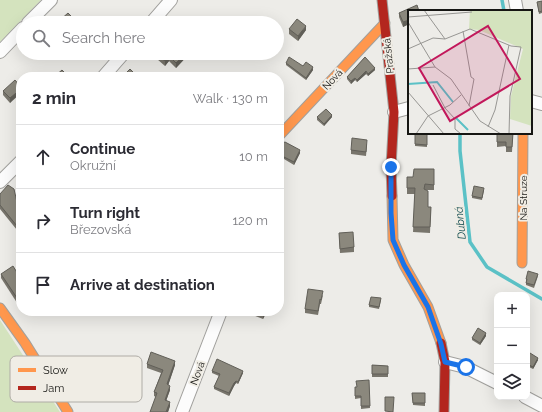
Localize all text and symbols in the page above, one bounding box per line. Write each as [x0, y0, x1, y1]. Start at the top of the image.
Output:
inset map [408, 10, 532, 134]
search box [16, 16, 284, 60]
icon: search [30, 27, 52, 49]
text: Search here [62, 29, 145, 47]
street label: Pražská [381, 38, 396, 74]
street label: Nová [320, 67, 345, 92]
text: 2 min [32, 88, 76, 108]
text: Walk · 130 m [193, 91, 268, 106]
text: Continue [70, 140, 135, 158]
icon: ahead [32, 146, 54, 168]
text: 10 m [239, 149, 268, 164]
text: Okružní [70, 158, 116, 173]
route end [382, 158, 400, 176]
street label: Na Struze [518, 175, 529, 221]
text: Turn right [70, 204, 140, 222]
water label: Dubná [452, 205, 469, 240]
icon: right [32, 210, 54, 232]
text: 120 m [232, 213, 268, 228]
text: Březovská [70, 222, 131, 237]
icon: arrive [32, 274, 54, 296]
text: Arrive at destination [70, 276, 215, 294]
map controls [494, 292, 530, 400]
button: + [494, 292, 530, 328]
button: − [494, 328, 530, 364]
legend [10, 356, 142, 402]
route start [457, 358, 475, 376]
street label: Nová [188, 360, 207, 386]
text: Slow [43, 364, 68, 377]
button: layers [494, 364, 530, 400]
text: Jam [43, 382, 64, 395]

